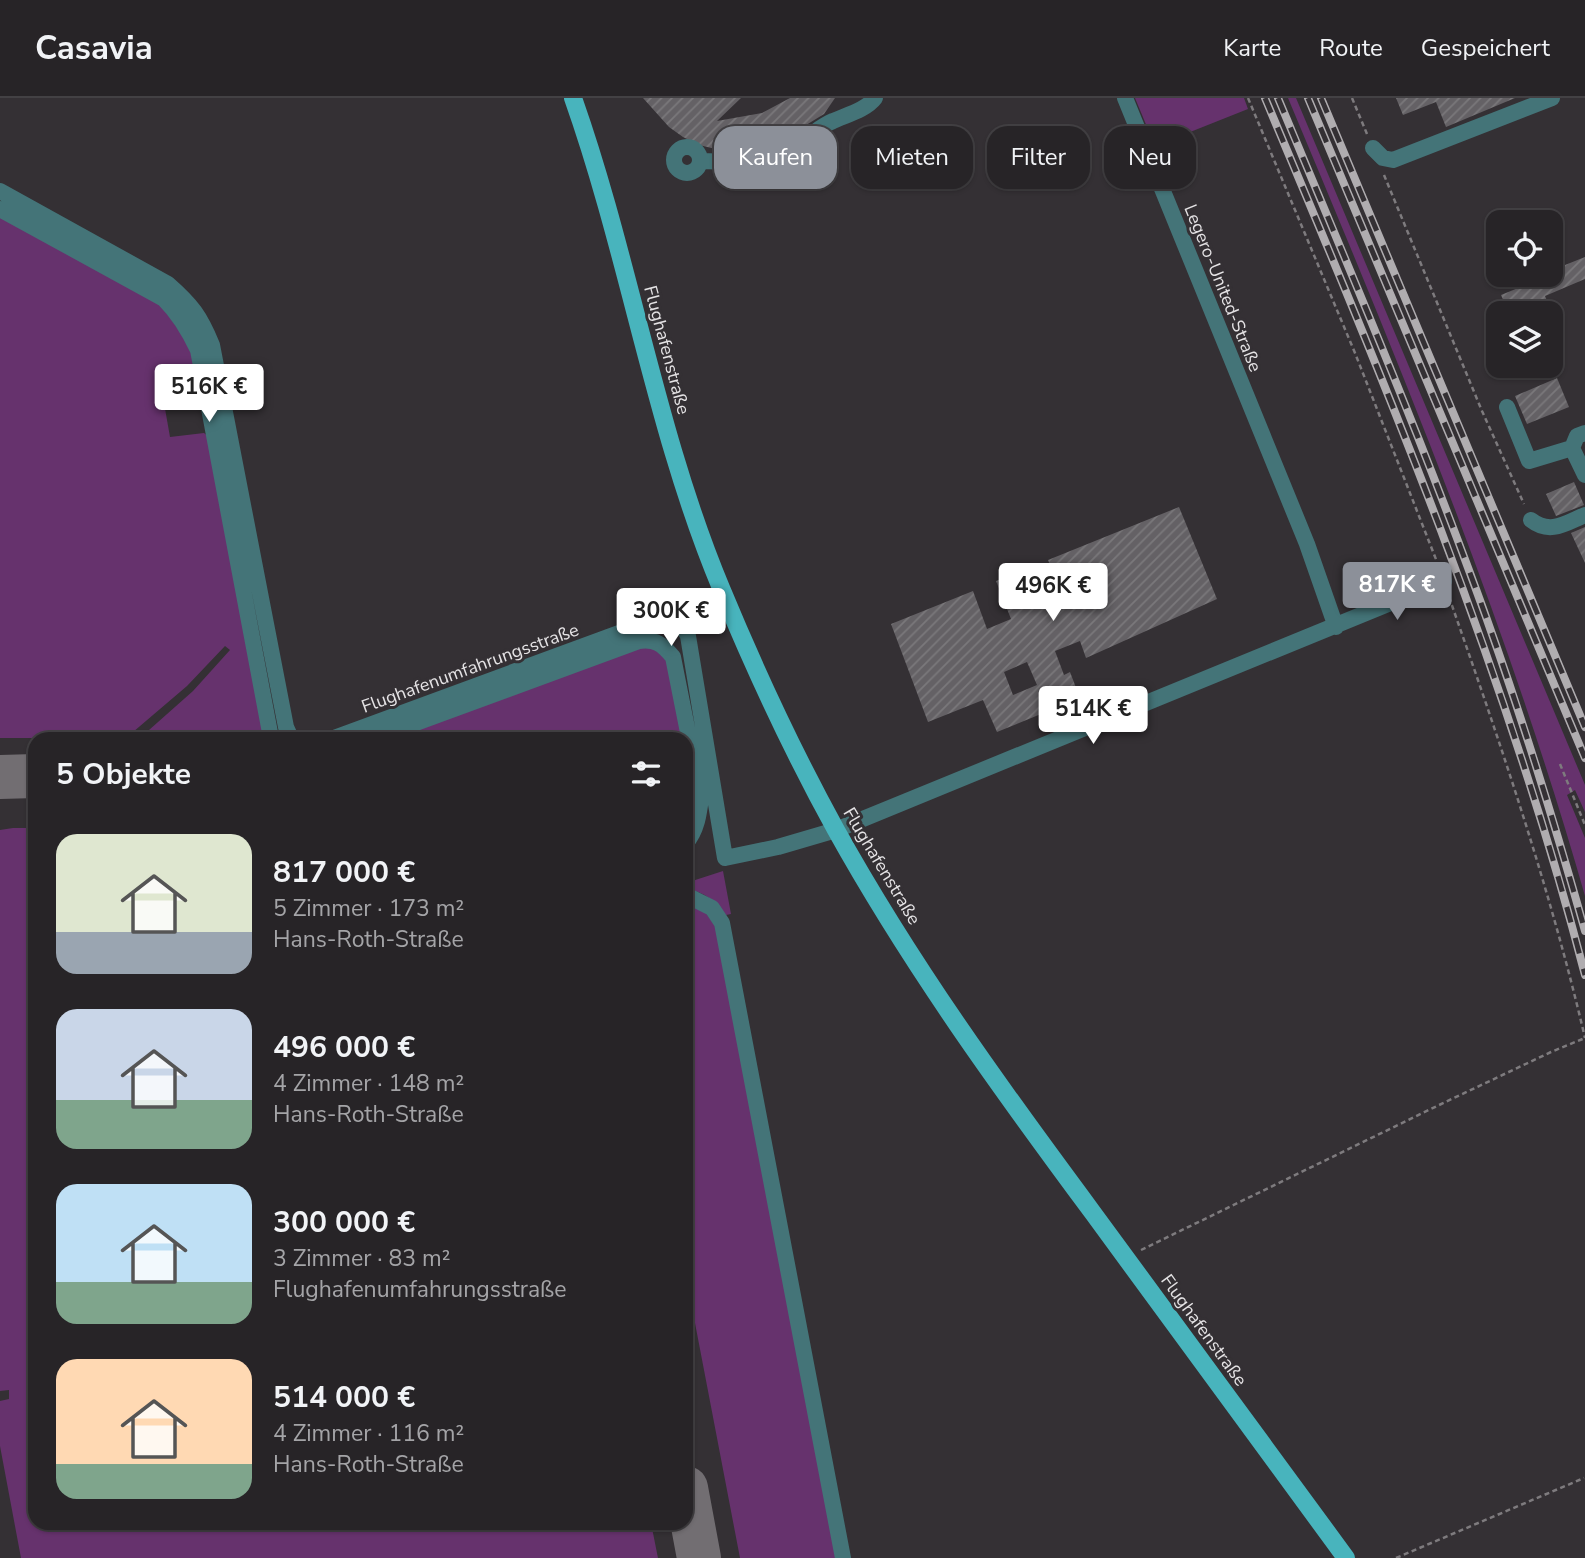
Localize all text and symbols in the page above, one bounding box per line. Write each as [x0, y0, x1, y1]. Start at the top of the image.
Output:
text: Casavia [35, 26, 153, 71]
text: Karte [1223, 32, 1281, 64]
text: Route [1319, 32, 1383, 64]
text: Gespeichert [1421, 32, 1550, 64]
chip: Kaufen [714, 126, 837, 189]
chip: Mieten [851, 126, 973, 189]
chip: Filter [987, 126, 1090, 189]
chip: Neu [1104, 126, 1196, 189]
street label: Legero-United-Straße [1178, 201, 1268, 375]
map controls [1486, 210, 1563, 378]
button: locate [1486, 210, 1563, 287]
street label: Flughafenstraße [638, 283, 696, 417]
button: layers [1486, 301, 1563, 378]
pin: 516K € [152, 364, 266, 424]
text: 516K € [171, 371, 247, 402]
pin: 817K € [1340, 562, 1454, 622]
pin: 496K € [996, 564, 1110, 623]
text: 817K € [1359, 569, 1435, 600]
text: 496K € [1015, 570, 1091, 601]
pin: 300K € [614, 588, 728, 648]
text: 300K € [633, 595, 709, 626]
street label: Flughafenumfahrungsstraße [358, 617, 582, 719]
pin: 514K € [1036, 686, 1150, 746]
text: 514K € [1055, 693, 1131, 724]
text: 5 Objekte [56, 754, 191, 795]
icon: filters [627, 755, 665, 793]
street label: Flughafenstraße [838, 803, 926, 929]
text: 817 000 € [273, 852, 415, 893]
icon: home [112, 862, 196, 946]
text: 5 Zimmer · 173 m² [273, 893, 464, 924]
text: Hans-Roth-Straße [273, 924, 464, 955]
text: 496 000 € [273, 1027, 415, 1068]
icon: home [112, 1037, 196, 1121]
text: 4 Zimmer · 148 m² [273, 1068, 464, 1099]
text: Hans-Roth-Straße [273, 1099, 464, 1130]
text: 300 000 € [273, 1202, 415, 1243]
icon: home [112, 1212, 196, 1296]
text: 3 Zimmer · 83 m² [273, 1243, 450, 1274]
street label: Flughafenstraße [1155, 1269, 1253, 1391]
text: Flughafenumfahrungsstraße [273, 1274, 567, 1305]
text: 514 000 € [273, 1377, 415, 1418]
icon: home [112, 1387, 196, 1471]
text: 4 Zimmer · 116 m² [273, 1418, 464, 1449]
text: Hans-Roth-Straße [273, 1449, 464, 1480]

